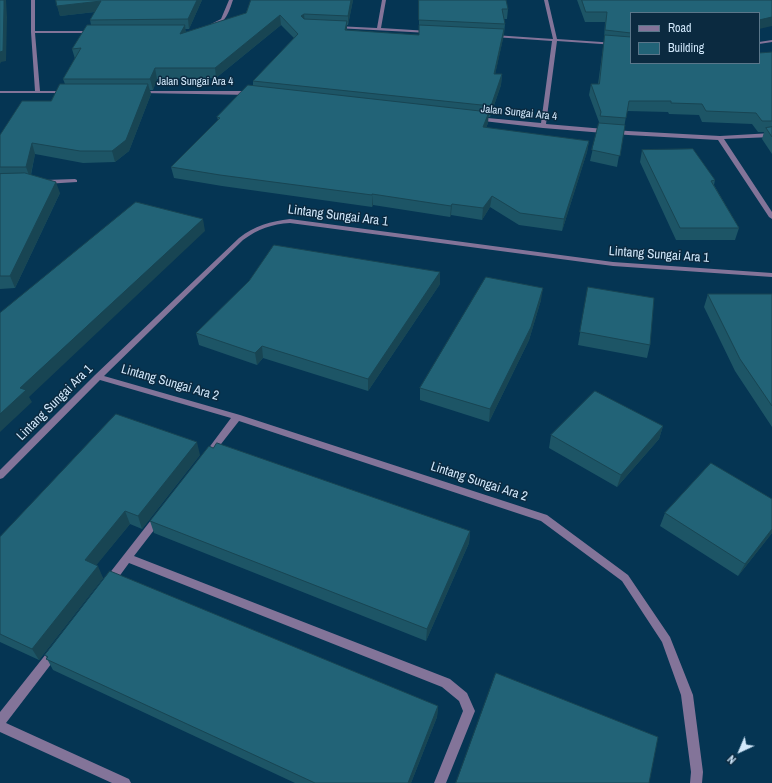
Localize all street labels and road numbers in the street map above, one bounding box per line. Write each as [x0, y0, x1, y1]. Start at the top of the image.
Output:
street label: Jalan Sungai Ara 4 [157, 75, 233, 89]
street label: Jalan Sungai Ara 4 [480, 102, 558, 124]
street label: Lintang Sungai Ara 1 [287, 202, 389, 230]
street label: Lintang Sungai Ara 1 [608, 244, 710, 266]
street label: Lintang Sungai Ara 1 [14, 362, 96, 444]
street label: Lintang Sungai Ara 2 [119, 362, 221, 404]
street label: Lintang Sungai Ara 2 [429, 459, 529, 505]

